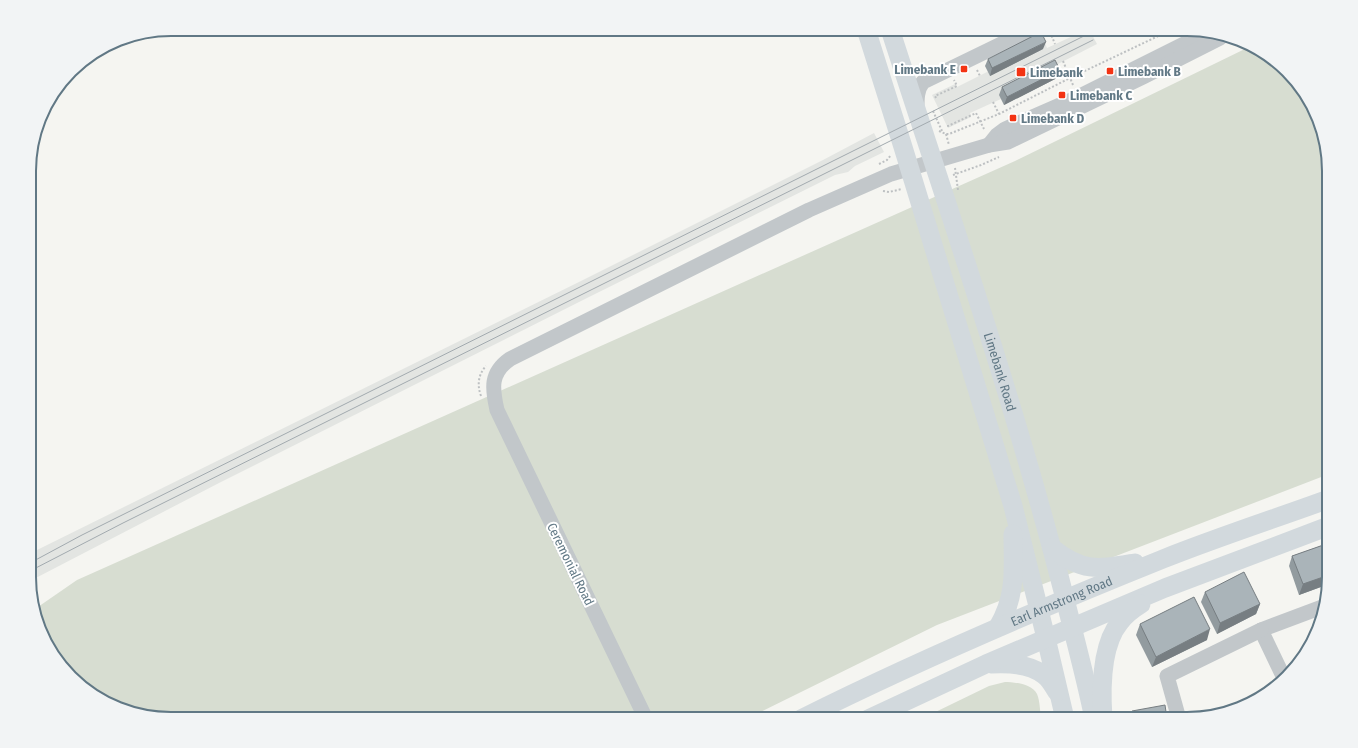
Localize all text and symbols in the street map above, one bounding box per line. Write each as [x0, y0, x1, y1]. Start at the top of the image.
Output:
place label: Limebank E [894, 62, 956, 77]
marker: Limebank E [959, 64, 969, 74]
place label: Limebank B [1118, 64, 1181, 79]
place label: Limebank [1030, 65, 1083, 80]
marker: Limebank [1015, 66, 1027, 78]
marker: Limebank B [1105, 66, 1115, 76]
place label: Limebank C [1070, 88, 1132, 103]
marker: Limebank C [1057, 90, 1067, 100]
place label: Limebank D [1021, 111, 1084, 126]
marker: Limebank D [1008, 113, 1018, 123]
street label: Limebank Road [981, 331, 1019, 413]
street label: Ceremonial Road [544, 520, 597, 608]
street label: Earl Armstrong Road [1009, 573, 1115, 629]

